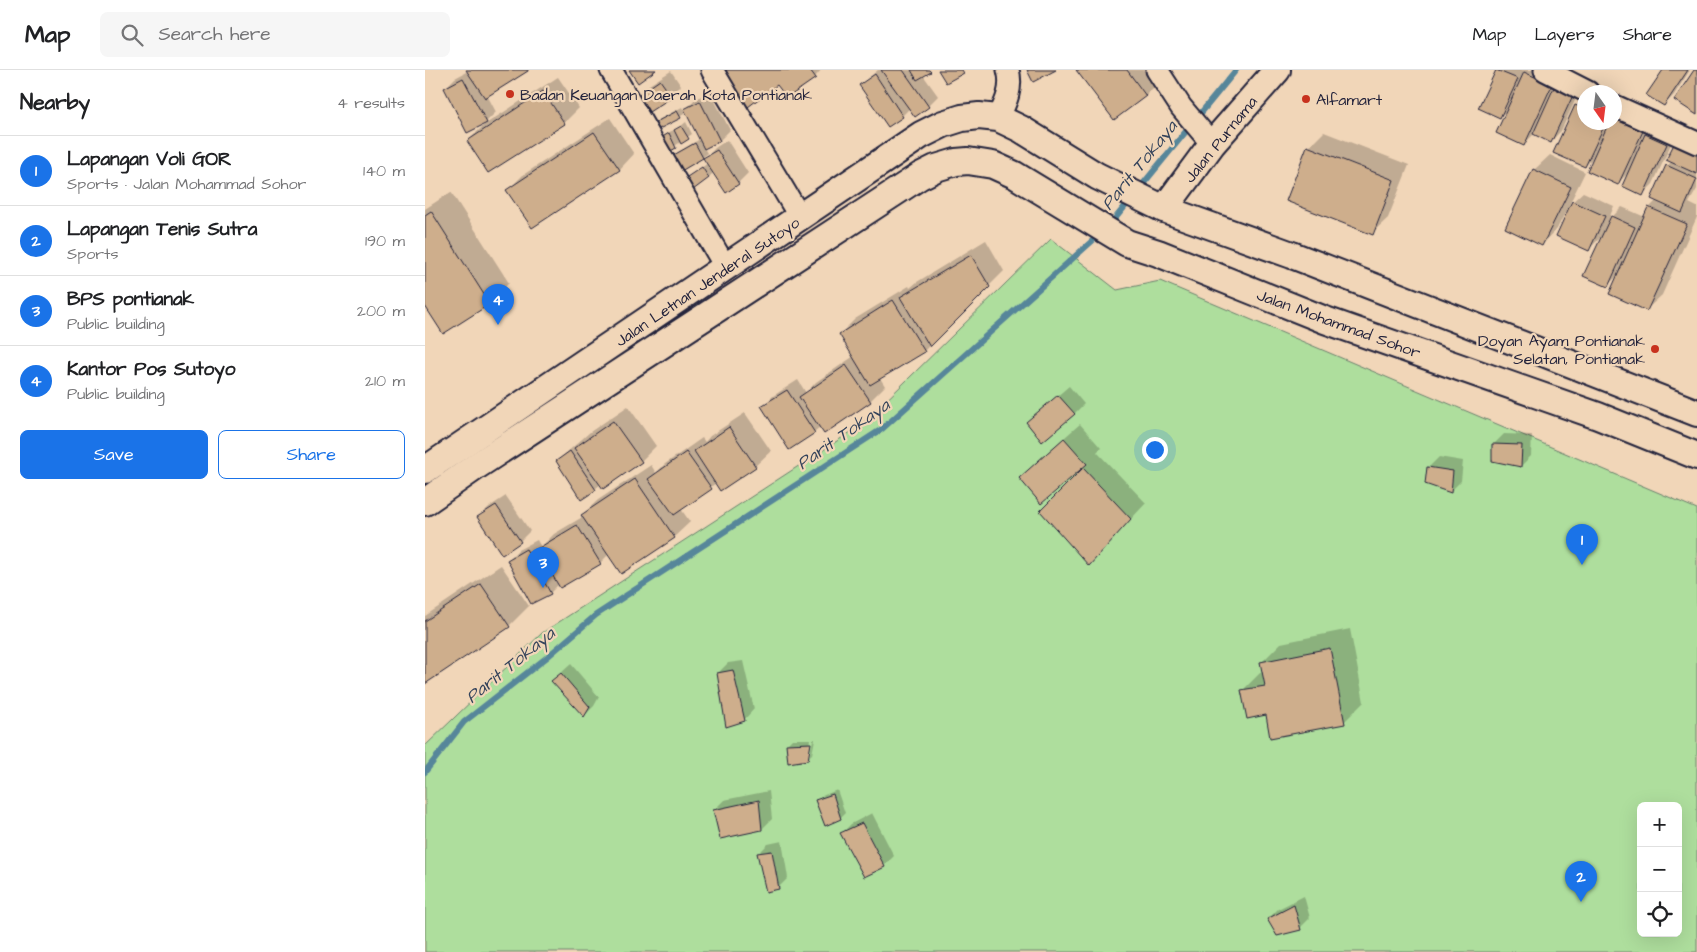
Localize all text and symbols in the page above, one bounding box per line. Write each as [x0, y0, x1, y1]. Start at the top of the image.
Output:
search box [100, 12, 450, 57]
text: Map [25, 18, 70, 52]
icon: search [118, 21, 146, 49]
text: Search here [158, 21, 271, 48]
text: Map [1472, 22, 1506, 47]
text: Layers [1534, 22, 1595, 47]
text: Share [1623, 22, 1672, 47]
place label: Badan Keuangan Daerah Kota Pontianak [520, 84, 812, 107]
north arrow [1577, 85, 1622, 130]
text: Nearby [20, 88, 90, 117]
marker: Badan Keuangan Daerah Kota Pontianak [504, 88, 516, 100]
place label: Alfamart [1316, 89, 1383, 111]
text: 4 results [337, 92, 405, 114]
street label: Jalan Purnama [1179, 92, 1263, 188]
marker: Alfamart [1300, 93, 1312, 105]
water label: Parit Tokaya [1096, 115, 1185, 216]
text: Lapangan Voli GOR [67, 146, 232, 173]
text: 1 [35, 160, 37, 182]
text: 140 m [363, 160, 405, 182]
text: Sports · Jalan Mohammad Sohor [67, 173, 306, 195]
street label: Jalan Letnan Jenderal Sutoyo [611, 212, 805, 353]
text: Lapangan Tenis Sutra [67, 216, 257, 243]
text: 2 [31, 230, 41, 252]
text: 190 m [365, 230, 405, 252]
text: Sports [67, 243, 119, 265]
pin: 4 [482, 284, 514, 325]
street label: Jalan Mohammad Sohor [1254, 284, 1424, 364]
text: BPS pontianak [67, 286, 194, 313]
text: 3 [32, 300, 40, 322]
text: 200 m [357, 300, 405, 322]
text: Public building [67, 313, 165, 335]
place label: Doyan Ayam Pontianak Selatan, Pontianak [1478, 330, 1645, 370]
marker: Doyan Ayam Pontianak Selatan, Pontianak [1649, 343, 1661, 355]
text: Kantor Pos Sutoyo [67, 356, 235, 383]
text: 4 [31, 370, 41, 392]
text: 210 m [365, 370, 405, 392]
text: Public building [67, 383, 165, 405]
water label: Parit Tokaya [792, 393, 896, 477]
button: Save [20, 430, 208, 479]
button: Share [218, 430, 405, 479]
your location [1142, 437, 1168, 463]
pin: 1 [1566, 524, 1598, 565]
pin: 3 [527, 547, 559, 588]
water label: Parit Tokaya [460, 621, 562, 710]
map controls [1637, 802, 1682, 937]
button: + [1637, 802, 1682, 847]
button: − [1637, 847, 1682, 892]
pin: 2 [1565, 861, 1597, 902]
button: locate [1637, 892, 1682, 937]

